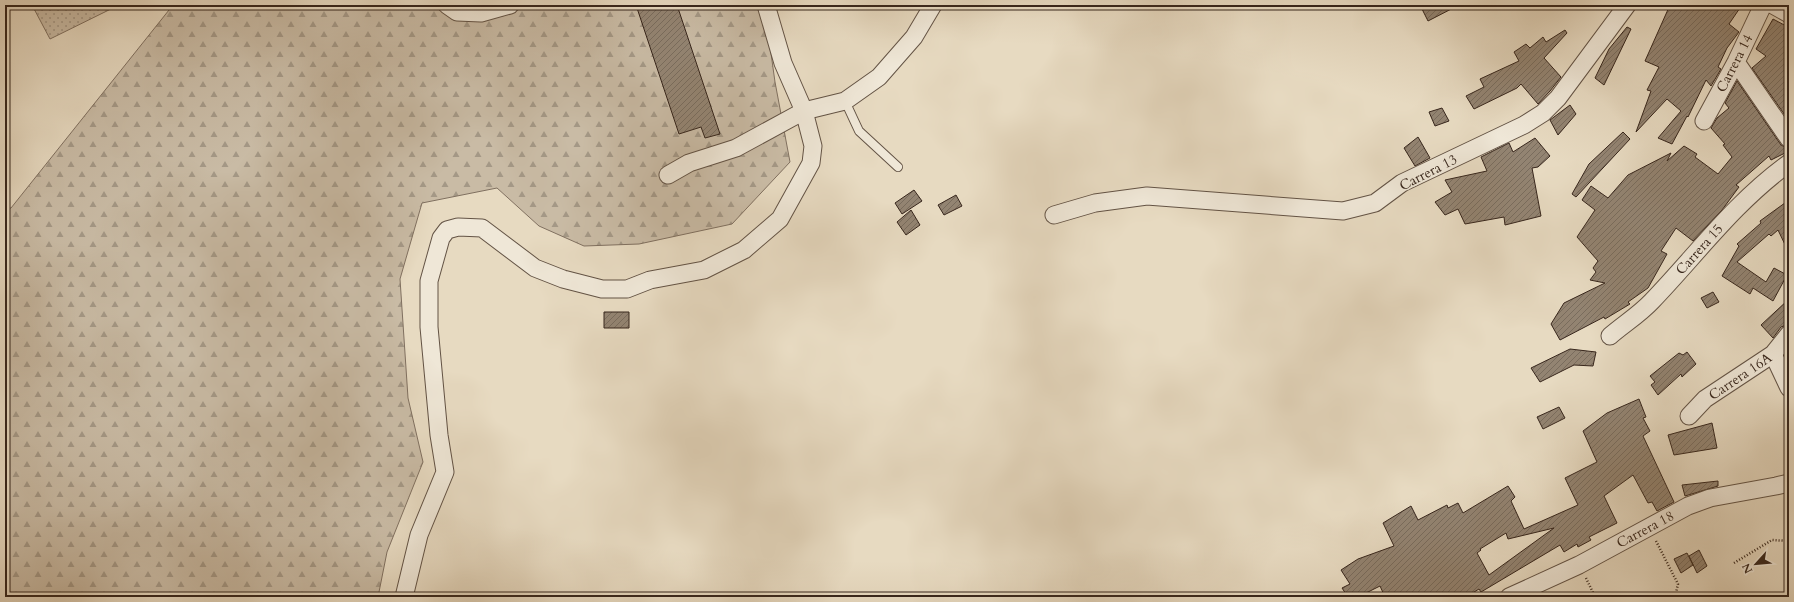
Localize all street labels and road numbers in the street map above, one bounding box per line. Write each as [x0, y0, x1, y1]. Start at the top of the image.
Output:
street label: Carrera 14 [1712, 31, 1757, 95]
street label: Carrera 13 [1396, 150, 1460, 195]
street label: Carrera 15 [1671, 220, 1727, 279]
street label: Carrera 16A [1705, 348, 1776, 405]
street label: Carrera 18 [1613, 506, 1677, 553]

